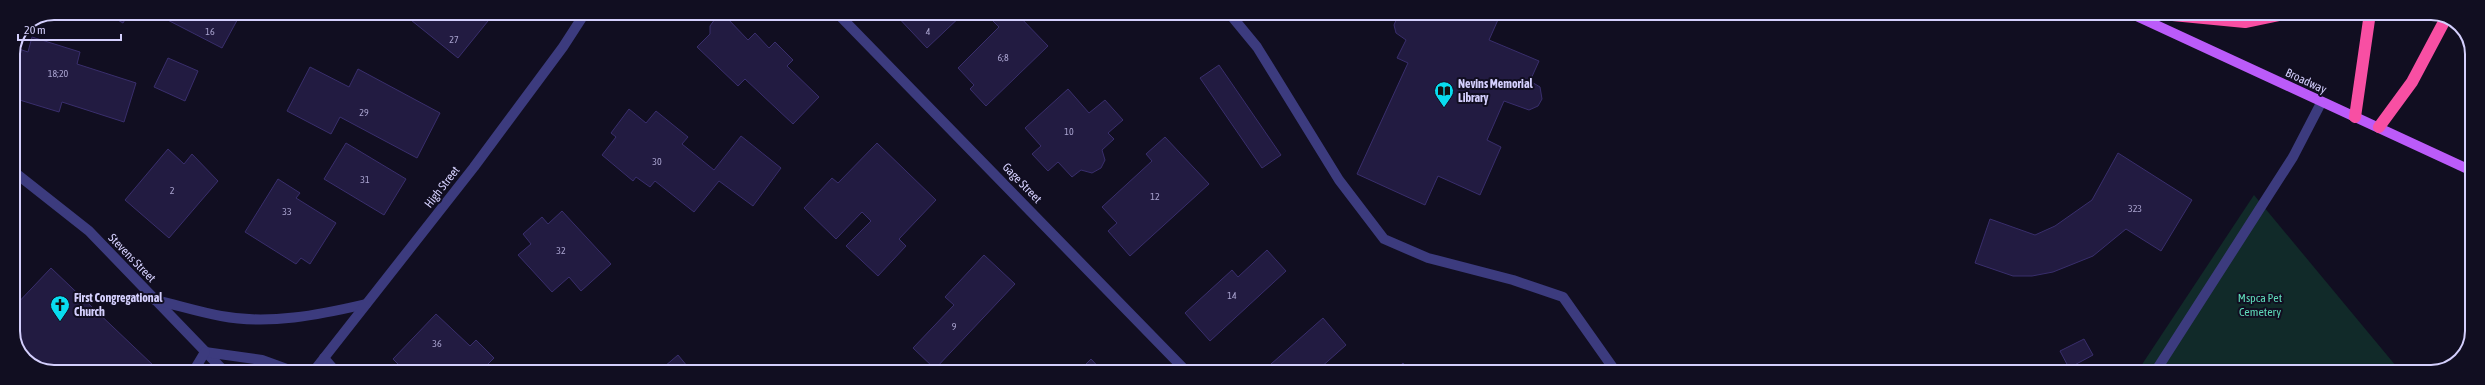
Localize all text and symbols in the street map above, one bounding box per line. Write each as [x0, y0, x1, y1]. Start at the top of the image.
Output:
scale bar [18, 16, 121, 42]
text: 20 m [24, 23, 46, 37]
house number: 16 [205, 26, 215, 37]
house number: 4 [926, 26, 931, 37]
house number: 27 [449, 34, 459, 45]
house number: 6;8 [997, 52, 1009, 63]
street label: Broadway [2283, 65, 2329, 97]
house number: 18;20 [48, 68, 69, 79]
place label: Nevins Memorial Library [1458, 77, 1533, 105]
library icon: Nevins Memorial Library [1433, 80, 1455, 108]
house number: 29 [359, 107, 369, 118]
house number: 10 [1064, 126, 1074, 137]
house number: 30 [652, 156, 662, 167]
street label: Gage Street [1000, 160, 1045, 206]
street label: High Street [421, 163, 463, 210]
house number: 31 [360, 174, 370, 185]
house number: 2 [170, 185, 175, 196]
house number: 12 [1150, 191, 1160, 202]
house number: 323 [2128, 203, 2142, 214]
house number: 33 [282, 206, 292, 217]
street label: Stevens Street [105, 231, 159, 286]
house number: 32 [556, 245, 566, 256]
house number: 14 [1227, 290, 1237, 301]
place label: First Congregational Church [74, 291, 163, 319]
park label: Mspca Pet Cemetery [2238, 291, 2283, 319]
church icon: First Congregational Church [49, 294, 71, 322]
house number: 9 [952, 321, 957, 332]
house number: 36 [432, 338, 442, 349]

